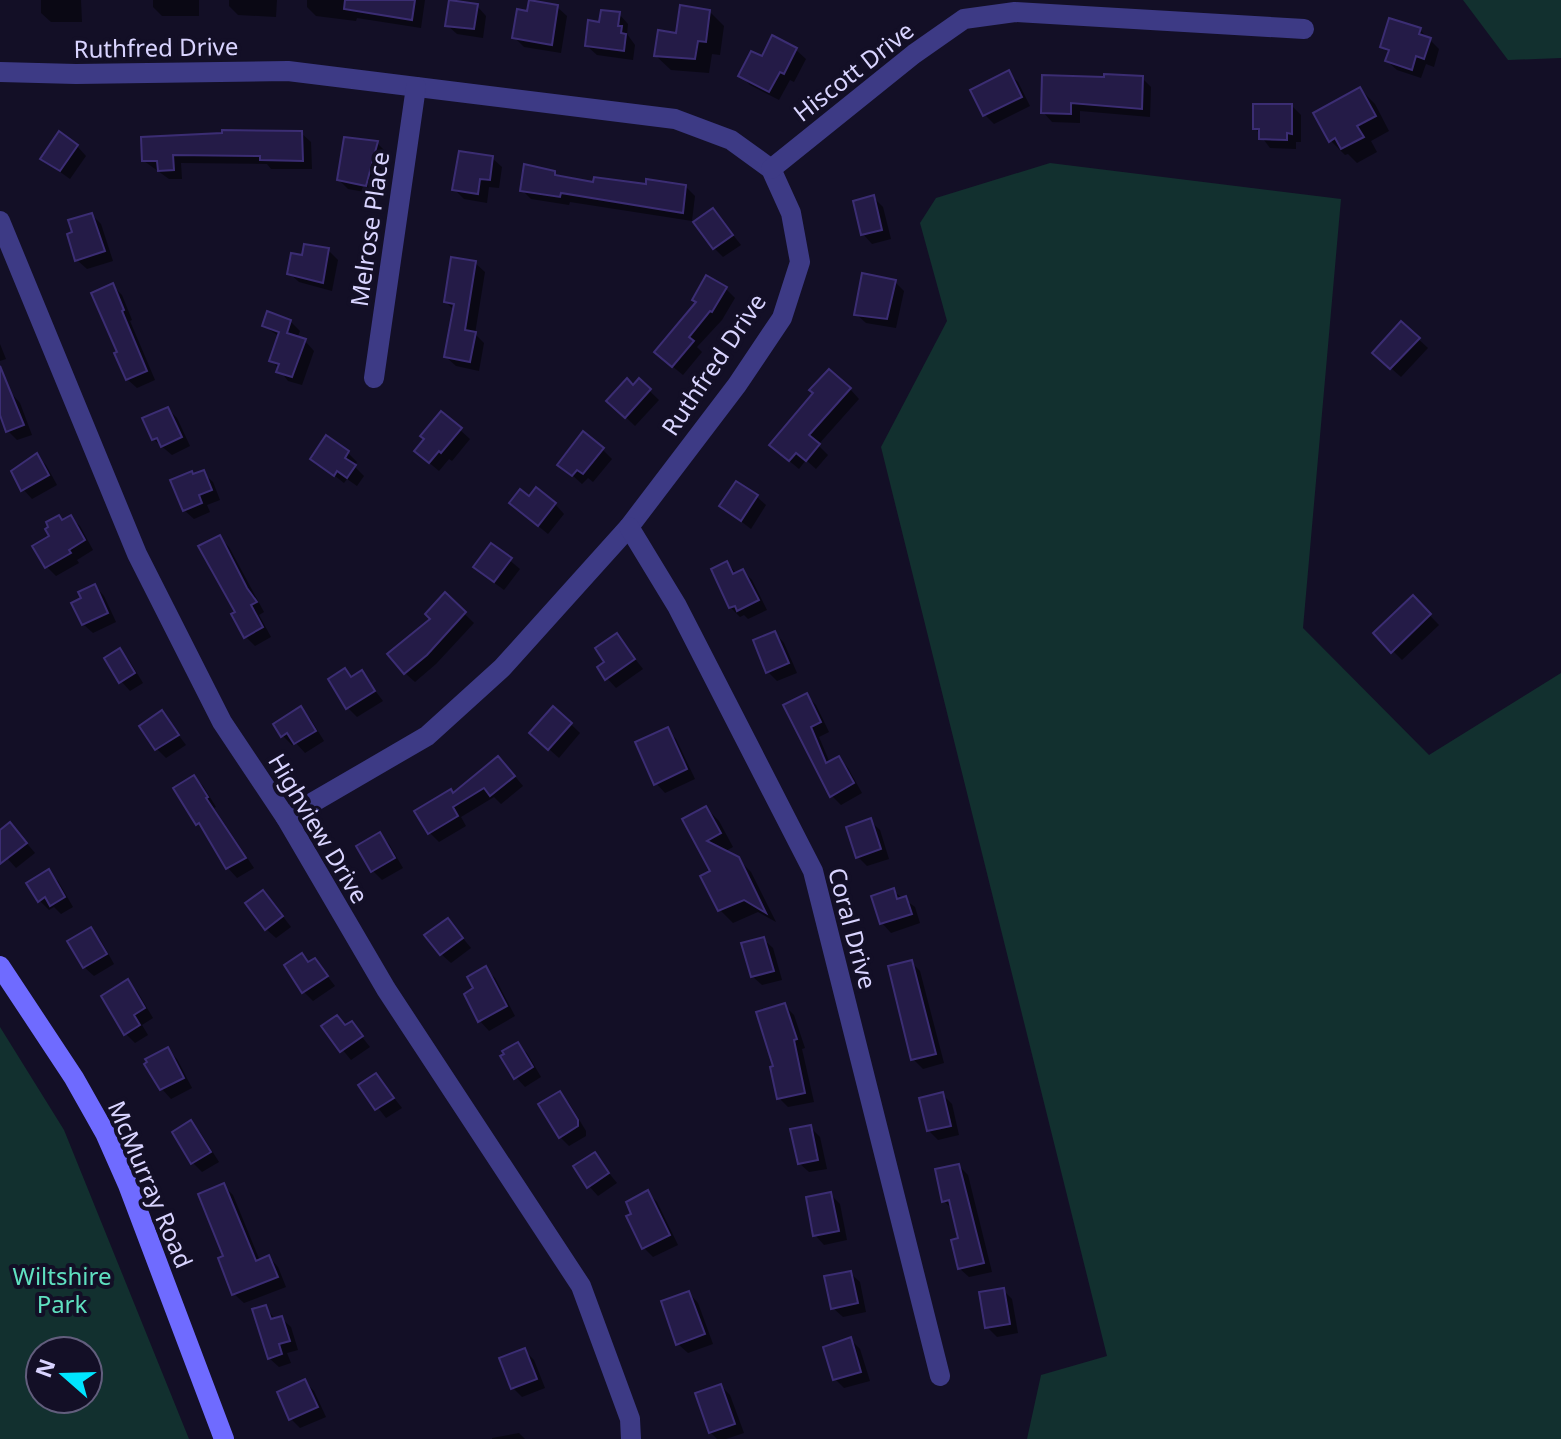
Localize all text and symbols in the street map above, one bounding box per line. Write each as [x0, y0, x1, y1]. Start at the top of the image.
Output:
street label: Hiscott Drive [786, 14, 920, 128]
street label: Ruthfred Drive [73, 29, 239, 65]
street label: Melrose Place [342, 149, 396, 309]
street label: Ruthfred Drive [653, 286, 773, 442]
street label: Highview Drive [261, 747, 377, 909]
street label: Coral Drive [821, 864, 885, 992]
street label: McMurray Road [101, 1095, 201, 1273]
park label: Wiltshire Park [13, 1259, 111, 1320]
north arrow [24, 1335, 104, 1415]
text: N [27, 1354, 61, 1381]

